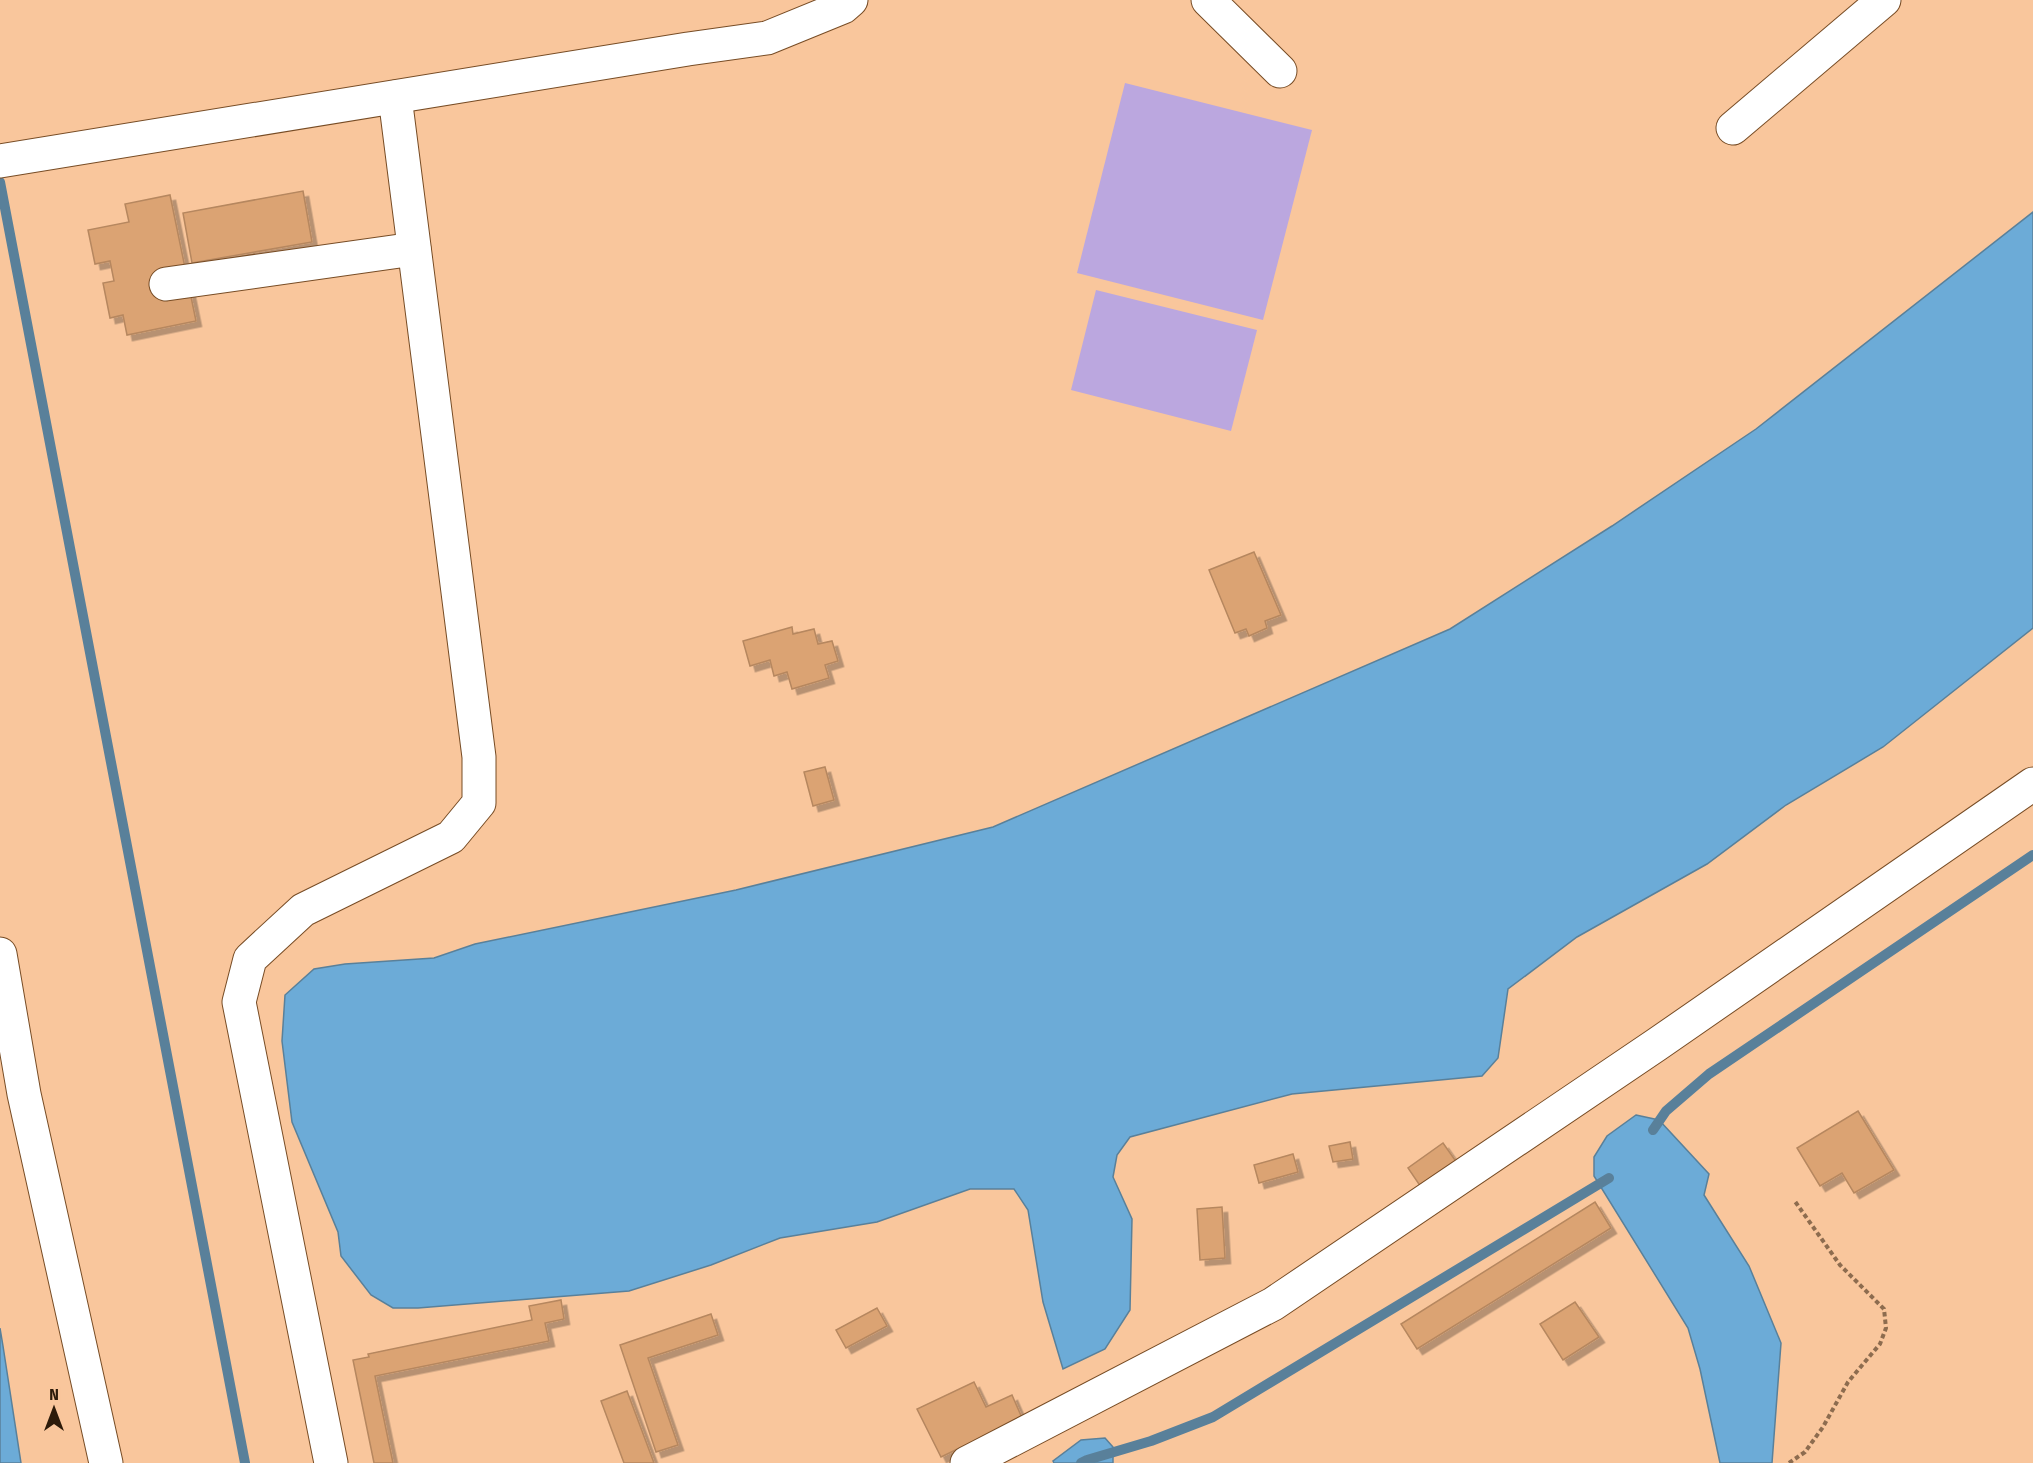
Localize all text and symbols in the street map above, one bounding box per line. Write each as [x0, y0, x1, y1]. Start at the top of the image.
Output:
north arrow [24, 1379, 84, 1439]
text: N [49, 1385, 59, 1404]

